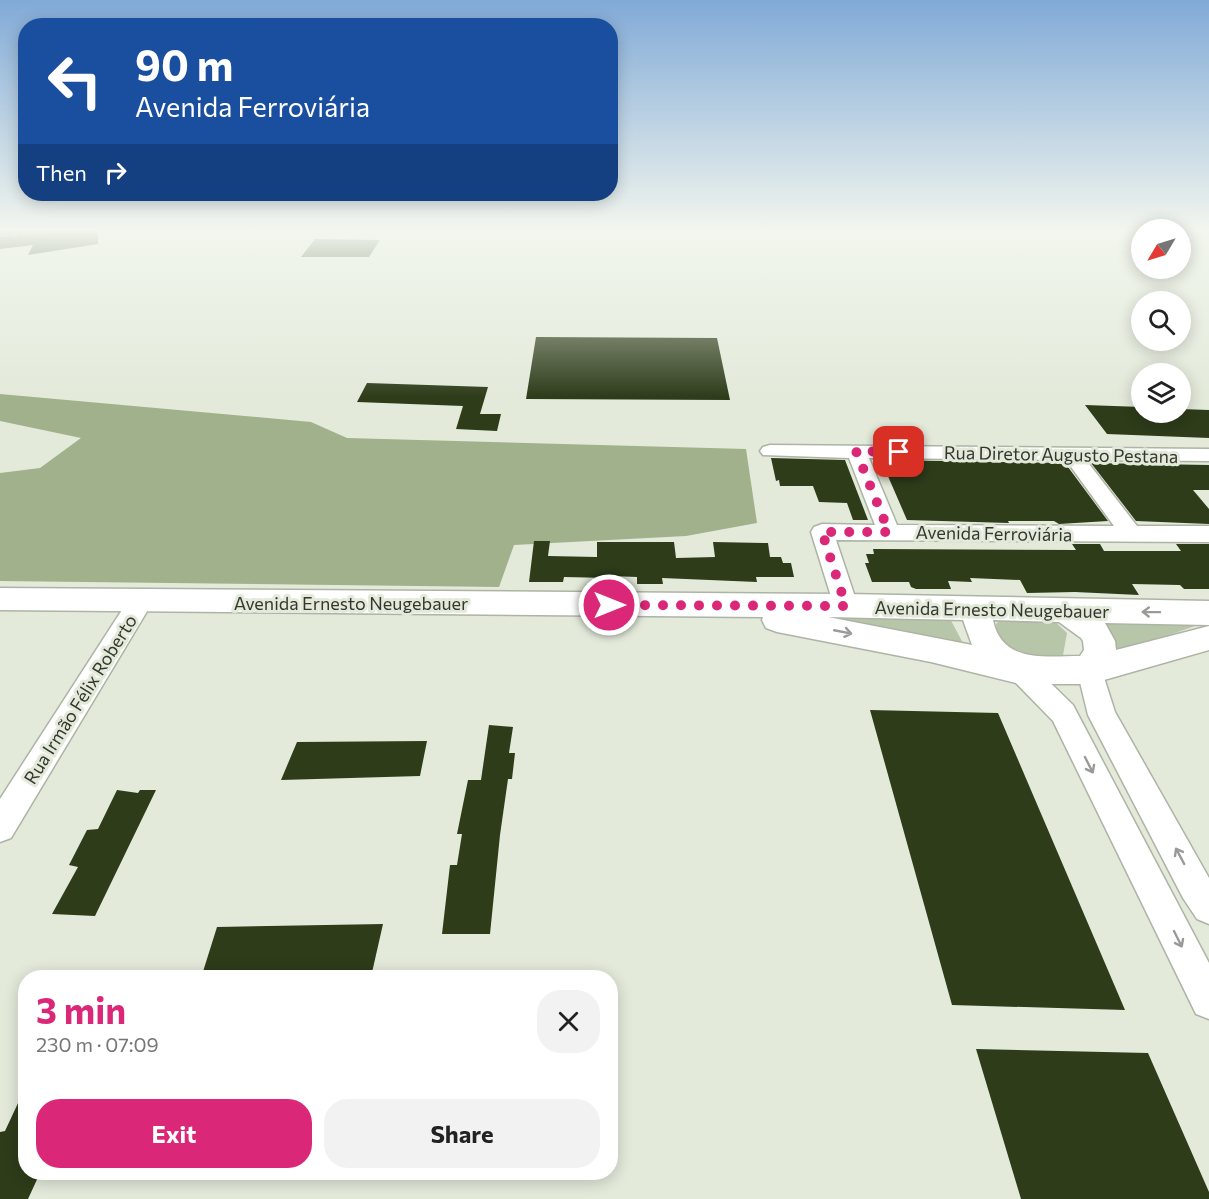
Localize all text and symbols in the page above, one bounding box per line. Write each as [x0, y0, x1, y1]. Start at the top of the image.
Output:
text: 90 m [135, 38, 234, 90]
icon: left [36, 42, 114, 120]
text: Avenida Ferroviária [135, 90, 370, 123]
icon: right [99, 156, 132, 189]
text: Then [36, 159, 87, 186]
north arrow [1131, 219, 1191, 279]
map controls [1131, 219, 1191, 423]
button: search [1131, 291, 1191, 351]
button: layers [1131, 363, 1191, 423]
pin [873, 426, 924, 477]
icon: arrive [882, 435, 915, 468]
street label: Rua Diretor Augusto Pestana [944, 441, 1178, 467]
street label: Avenida Ferroviária [915, 521, 1073, 545]
position arrow [577, 573, 641, 637]
street label: Avenida Ernesto Neugebauer [234, 592, 468, 614]
street label: Avenida Ernesto Neugebauer [875, 596, 1109, 622]
one-way arrow [1141, 606, 1161, 618]
street label: Rua Irmão Félix Roberto [19, 610, 141, 788]
one-way arrow [833, 627, 852, 638]
one-way arrow [1084, 755, 1096, 773]
one-way arrow [1174, 848, 1185, 866]
one-way arrow [1172, 929, 1184, 947]
text: 3 min [36, 987, 126, 1031]
button: close [537, 990, 600, 1053]
text: 230 m · 07:09 [36, 1032, 159, 1056]
button: Exit [36, 1099, 312, 1168]
button: Share [324, 1099, 600, 1168]

